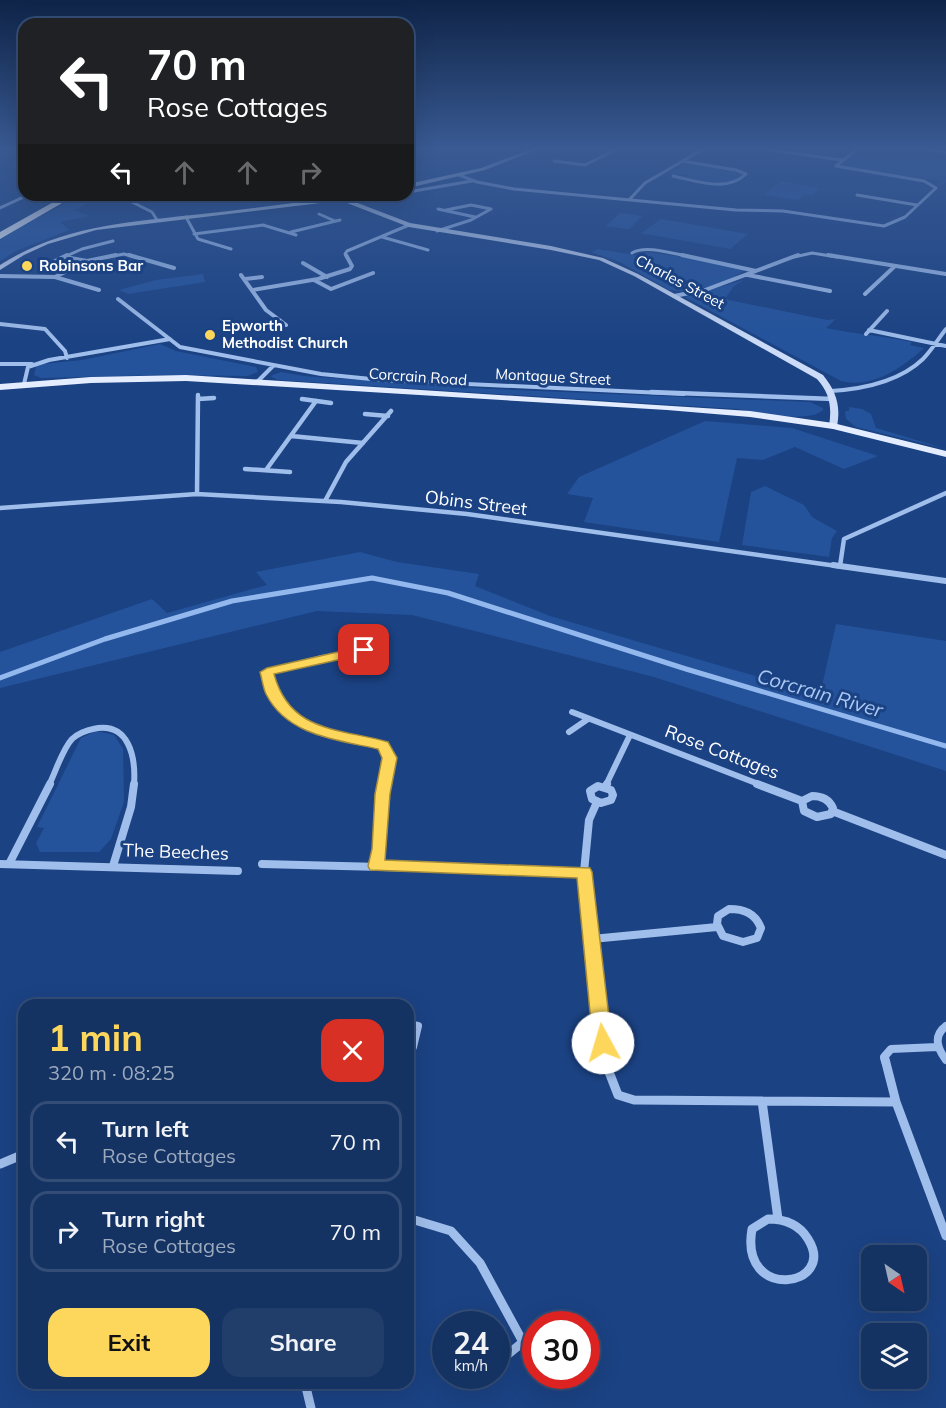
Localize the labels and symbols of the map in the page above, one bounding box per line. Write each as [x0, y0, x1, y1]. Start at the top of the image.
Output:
street label: Charles Street [632, 250, 728, 313]
place label: Robinsons Bar [39, 256, 143, 275]
marker: Robinsons Bar [20, 259, 34, 273]
place label: Epworth Methodist Church [222, 316, 348, 352]
marker: Epworth Methodist Church [203, 328, 217, 342]
street label: Corcrain Road [368, 364, 468, 389]
street label: Montague Street [495, 364, 611, 389]
street label: Obins Street [424, 485, 529, 520]
pin [338, 624, 389, 675]
water label: Corcrain River [754, 663, 887, 723]
street label: Rose Cottages [662, 719, 783, 784]
street label: The Beeches [123, 838, 229, 865]
position arrow [571, 1011, 635, 1075]
north arrow [861, 1245, 927, 1311]
speed limit sign: 30 [522, 1311, 600, 1389]

